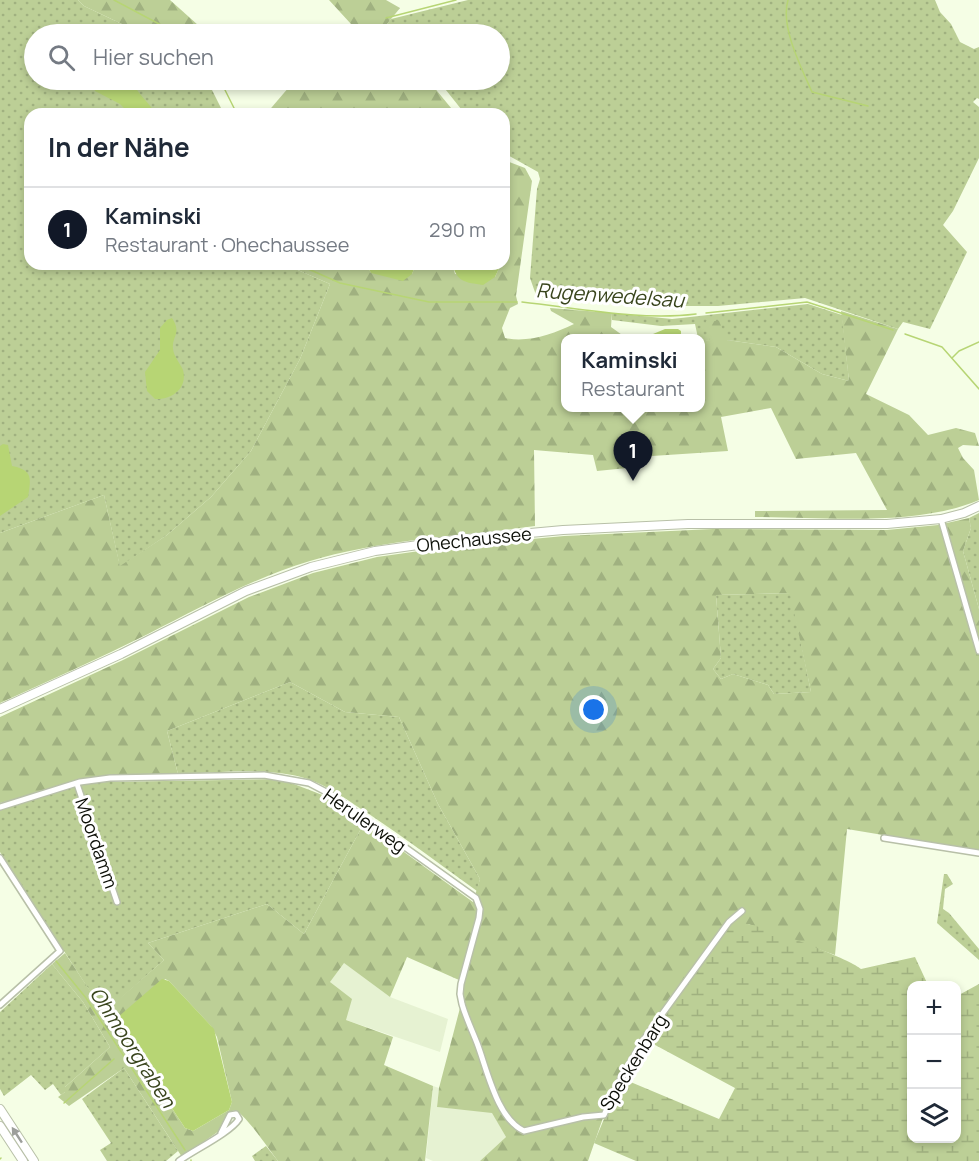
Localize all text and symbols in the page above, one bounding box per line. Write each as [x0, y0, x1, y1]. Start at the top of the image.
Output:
search box [24, 24, 510, 90]
icon: search [45, 41, 78, 74]
text: Hier suchen [93, 42, 214, 72]
text: In der Nähe [48, 129, 190, 165]
text: Kaminski [105, 201, 202, 231]
text: 1 [63, 216, 72, 243]
text: 290 m [429, 216, 486, 243]
text: Restaurant · Ohechaussee [105, 231, 350, 258]
water label: Rugenwedelsau [535, 276, 687, 314]
popup [561, 334, 705, 412]
text: Kaminski [581, 345, 678, 375]
text: Restaurant [581, 375, 685, 402]
pin: 1 [614, 432, 652, 481]
street label: Ohechaussee [415, 521, 533, 557]
your location [579, 695, 608, 724]
street label: Herulerweg [319, 783, 411, 857]
street label: Moordamm [70, 795, 124, 891]
map controls [907, 981, 961, 1143]
button: + [907, 981, 961, 1035]
water label: Ohmoorgraben [84, 982, 183, 1113]
street label: Speckenbarg [594, 1009, 672, 1115]
button: − [907, 1035, 961, 1089]
button: layers [907, 1089, 961, 1143]
one-way arrow [12, 1127, 23, 1143]

